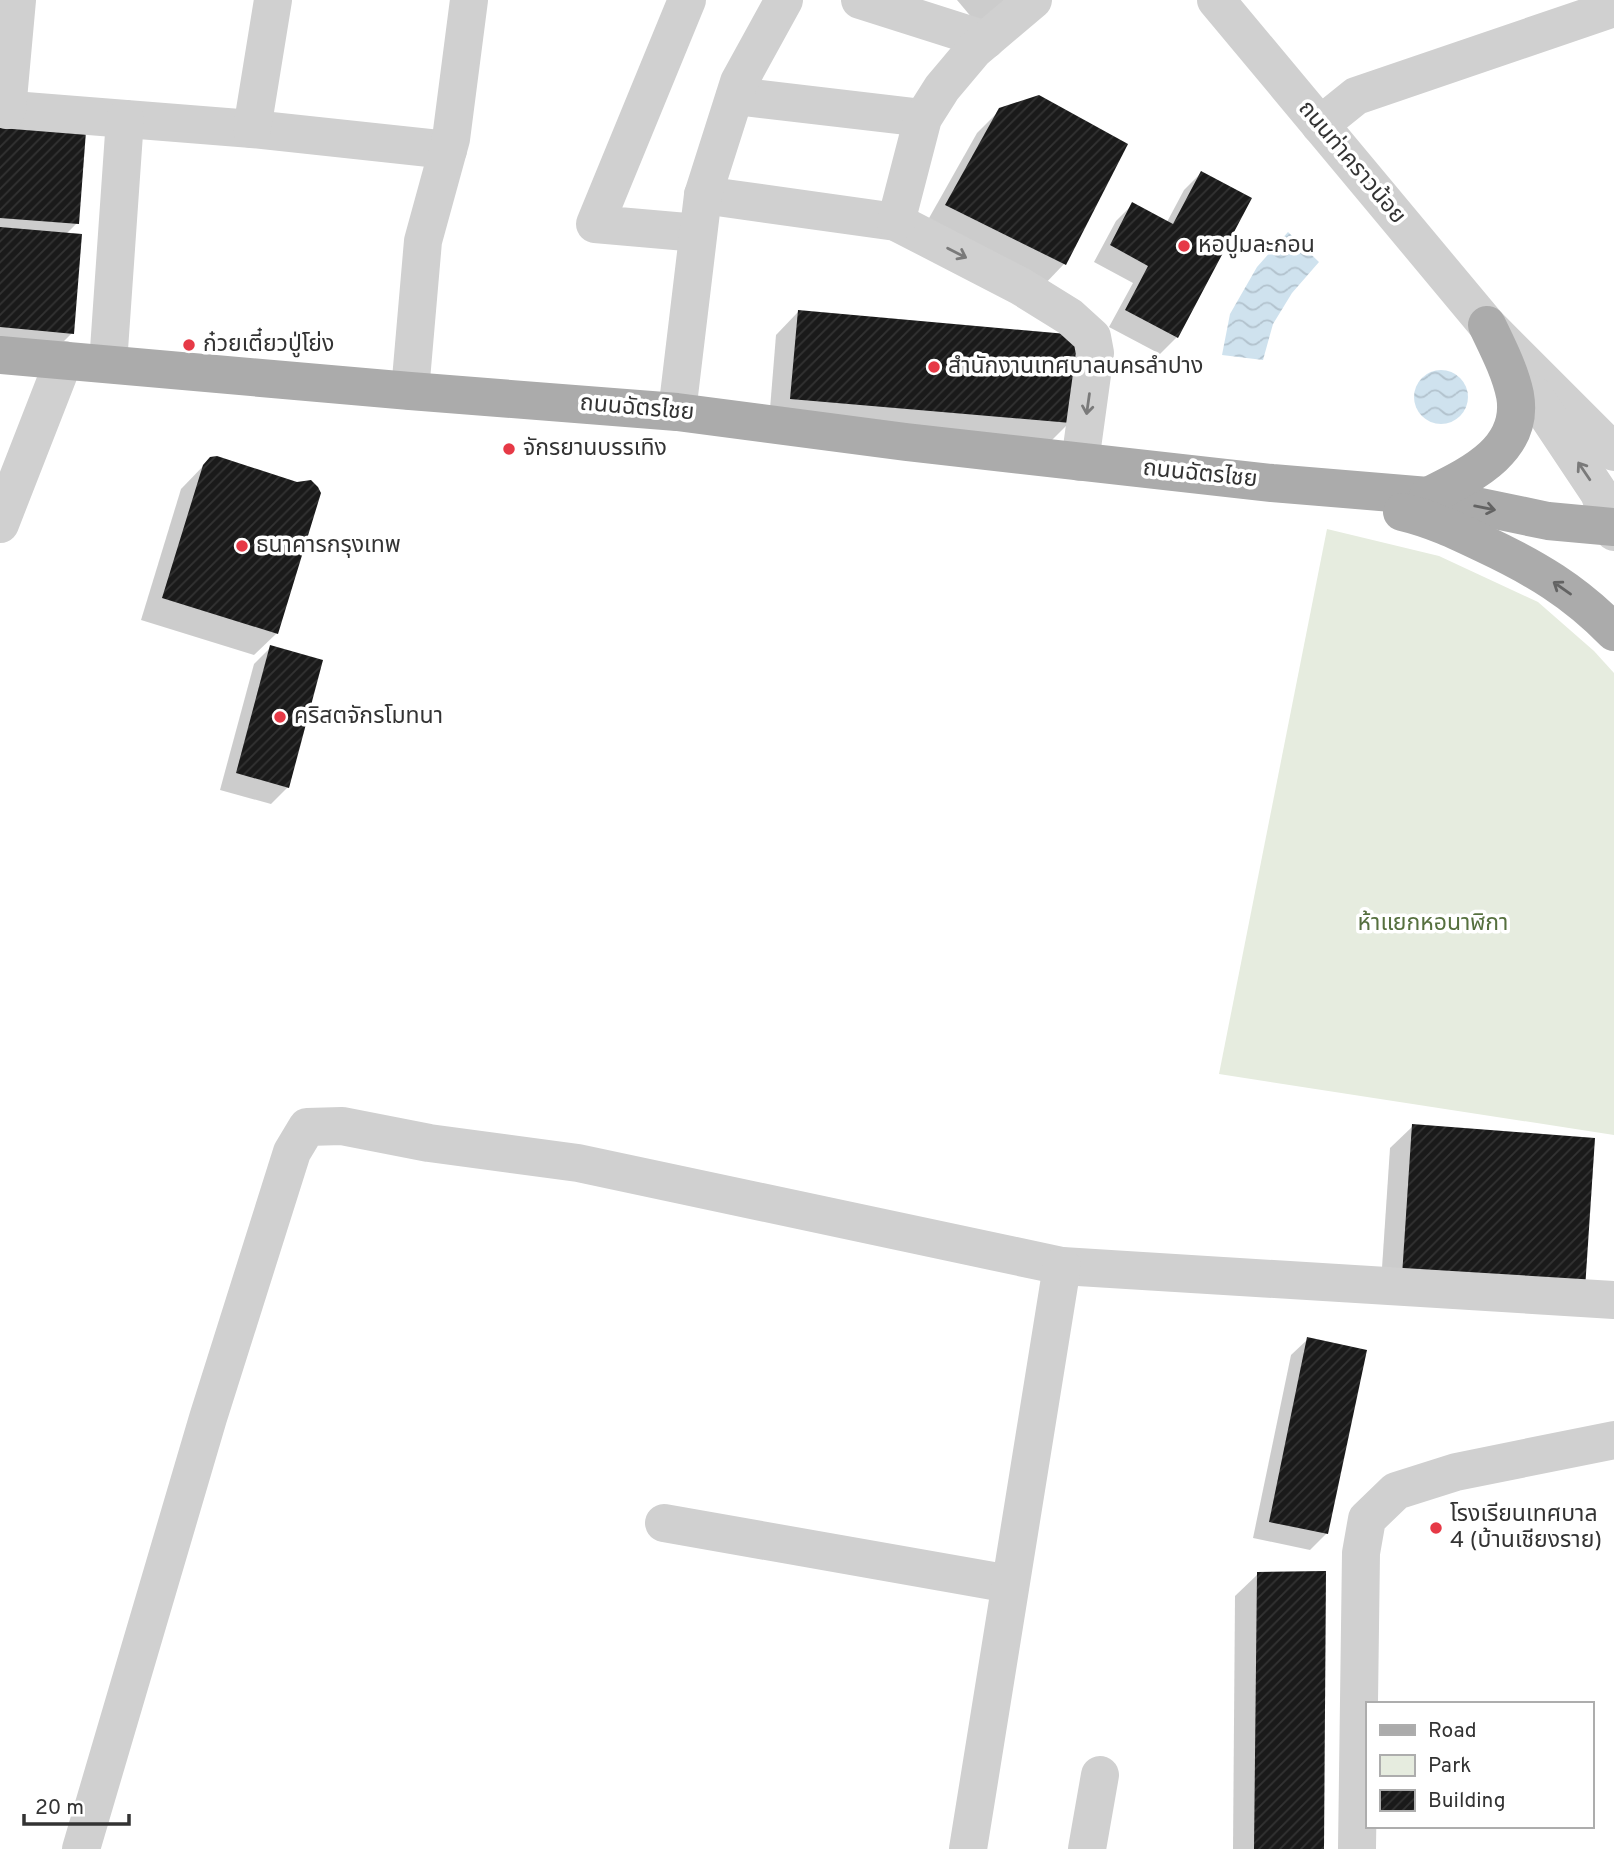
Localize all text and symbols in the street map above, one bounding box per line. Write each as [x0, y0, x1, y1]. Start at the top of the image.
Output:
street label: ถนนท่าคราวน้อย [1291, 95, 1411, 231]
place label: หอปูมละกอน [1198, 232, 1315, 261]
marker: หอปูมละกอน [1176, 238, 1192, 254]
one-way arrow [946, 247, 966, 261]
place label: ก๋วยเตี๋ยวปู่โย่ง [203, 327, 334, 360]
marker: ก๋วยเตี๋ยวปู่โย่ง [181, 337, 197, 353]
place label: สำนักงานเทศบาลนครลำปาง [948, 353, 1203, 382]
marker: สำนักงานเทศบาลนครลำปาง [926, 359, 942, 375]
street label: ถนนฉัตรไชย [579, 390, 695, 428]
one-way arrow [1082, 392, 1095, 415]
place label: จักรยานบรรเทิง [523, 435, 667, 464]
marker: จักรยานบรรเทิง [501, 441, 517, 457]
street label: ถนนฉัตรไชย [1141, 455, 1259, 495]
one-way arrow [1577, 462, 1591, 481]
one-way arrow [1473, 502, 1496, 515]
place label: ธนาคารกรุงเทพ [256, 532, 401, 561]
marker: ธนาคารกรุงเทพ [234, 538, 250, 554]
one-way arrow [1553, 581, 1572, 595]
place label: คริสตจักรโมทนา [294, 703, 443, 732]
marker: คริสตจักรโมทนา [272, 709, 288, 725]
park label: ห้าแยกหอนาฬิกา [1358, 910, 1508, 939]
place label: โรงเรียนเทศบาล 4 (บ้านเชียงราย) [1450, 1501, 1602, 1556]
marker: โรงเรียนเทศบาล 4 (บ้านเชียงราย) [1428, 1520, 1444, 1536]
legend [1366, 1702, 1593, 1828]
text: Road [1428, 1718, 1477, 1745]
text: Park [1428, 1753, 1471, 1780]
scale bar [24, 1783, 130, 1827]
text: Building [1428, 1788, 1506, 1815]
text: 20 m [35, 1795, 84, 1822]

